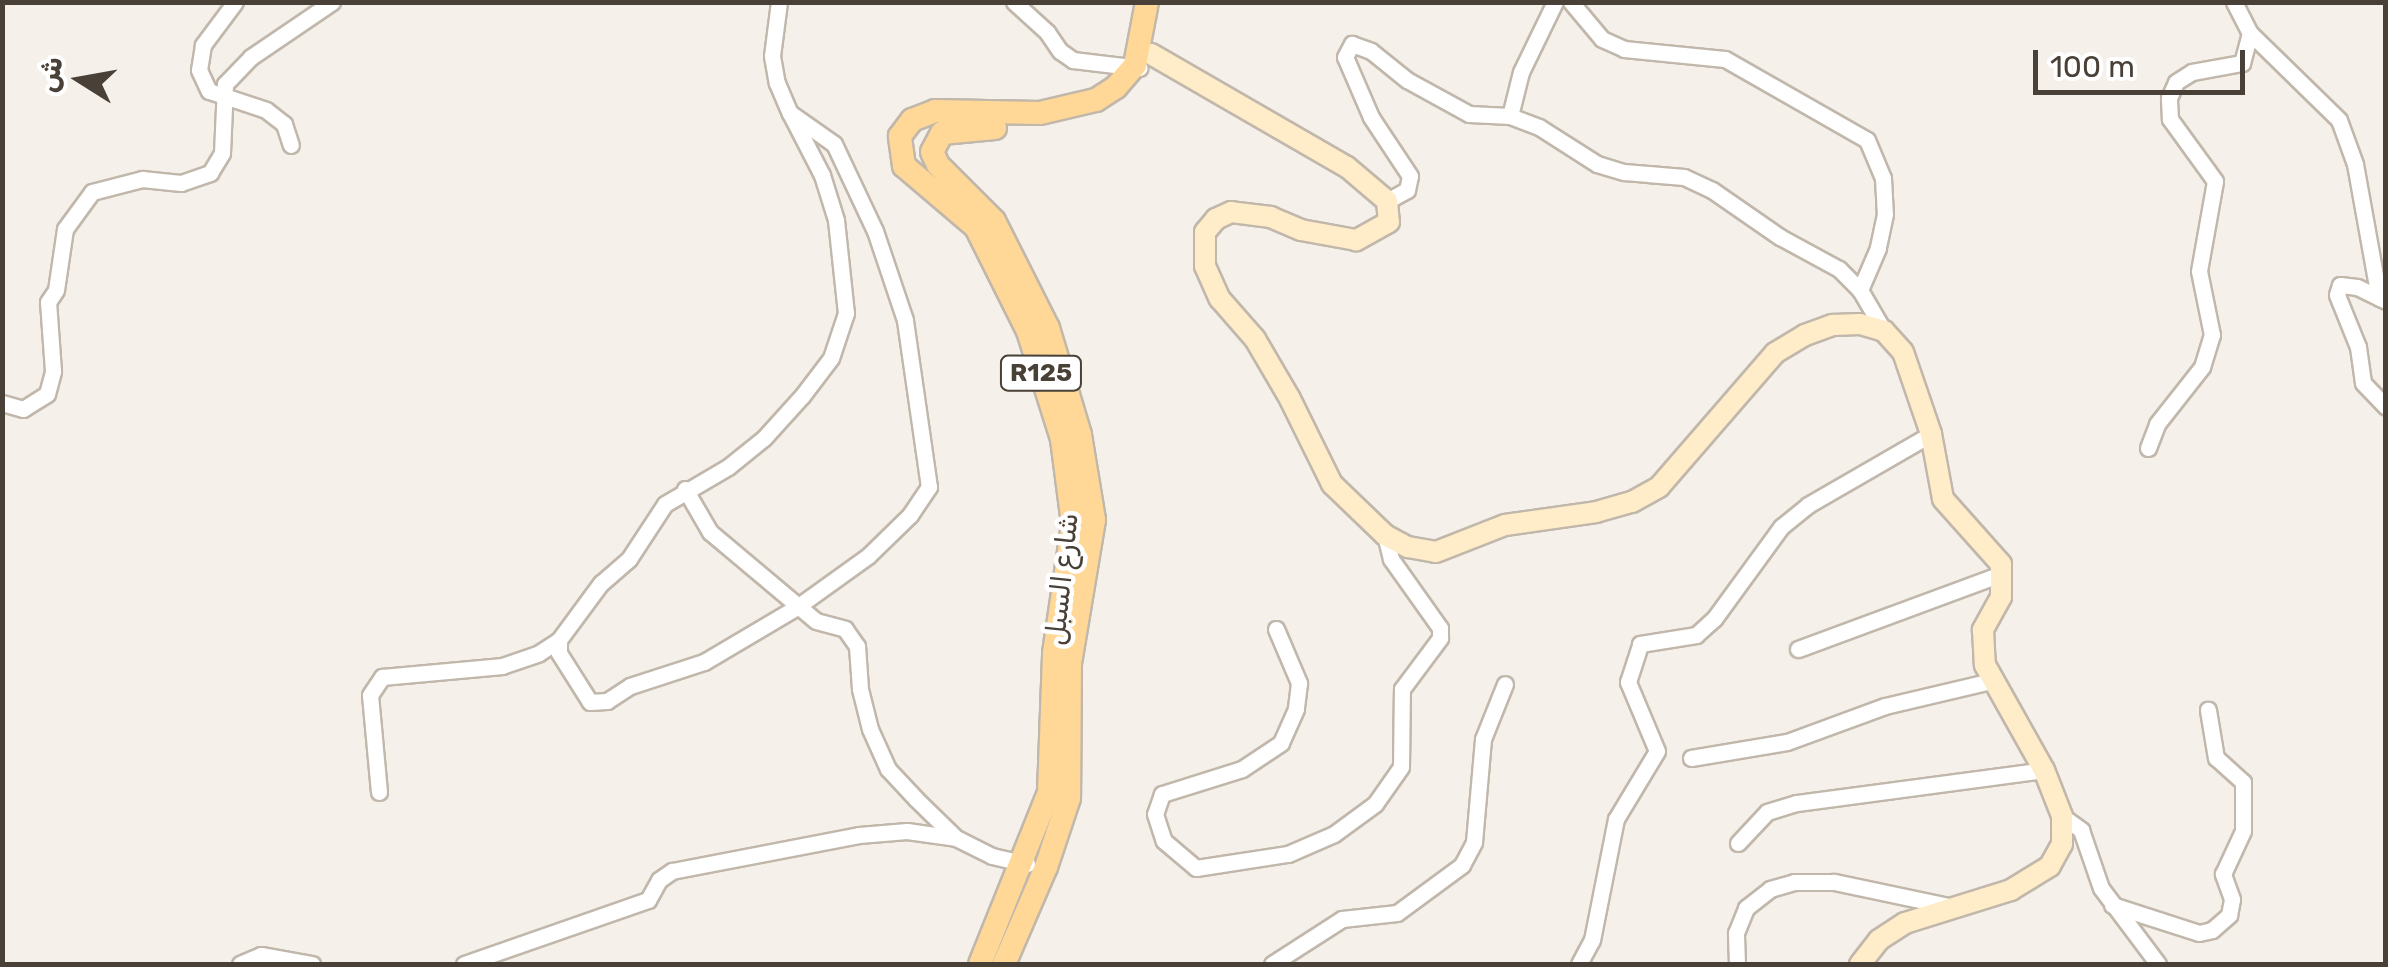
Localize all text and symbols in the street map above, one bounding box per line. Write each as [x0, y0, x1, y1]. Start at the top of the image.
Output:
north arrow [30, 30, 130, 130]
scale bar [2038, 30, 2250, 92]
text: 100 m [2050, 49, 2135, 85]
text: ش [30, 54, 70, 95]
road number: R125 [998, 353, 1084, 393]
street label: شارع السبل [1038, 511, 1086, 647]

